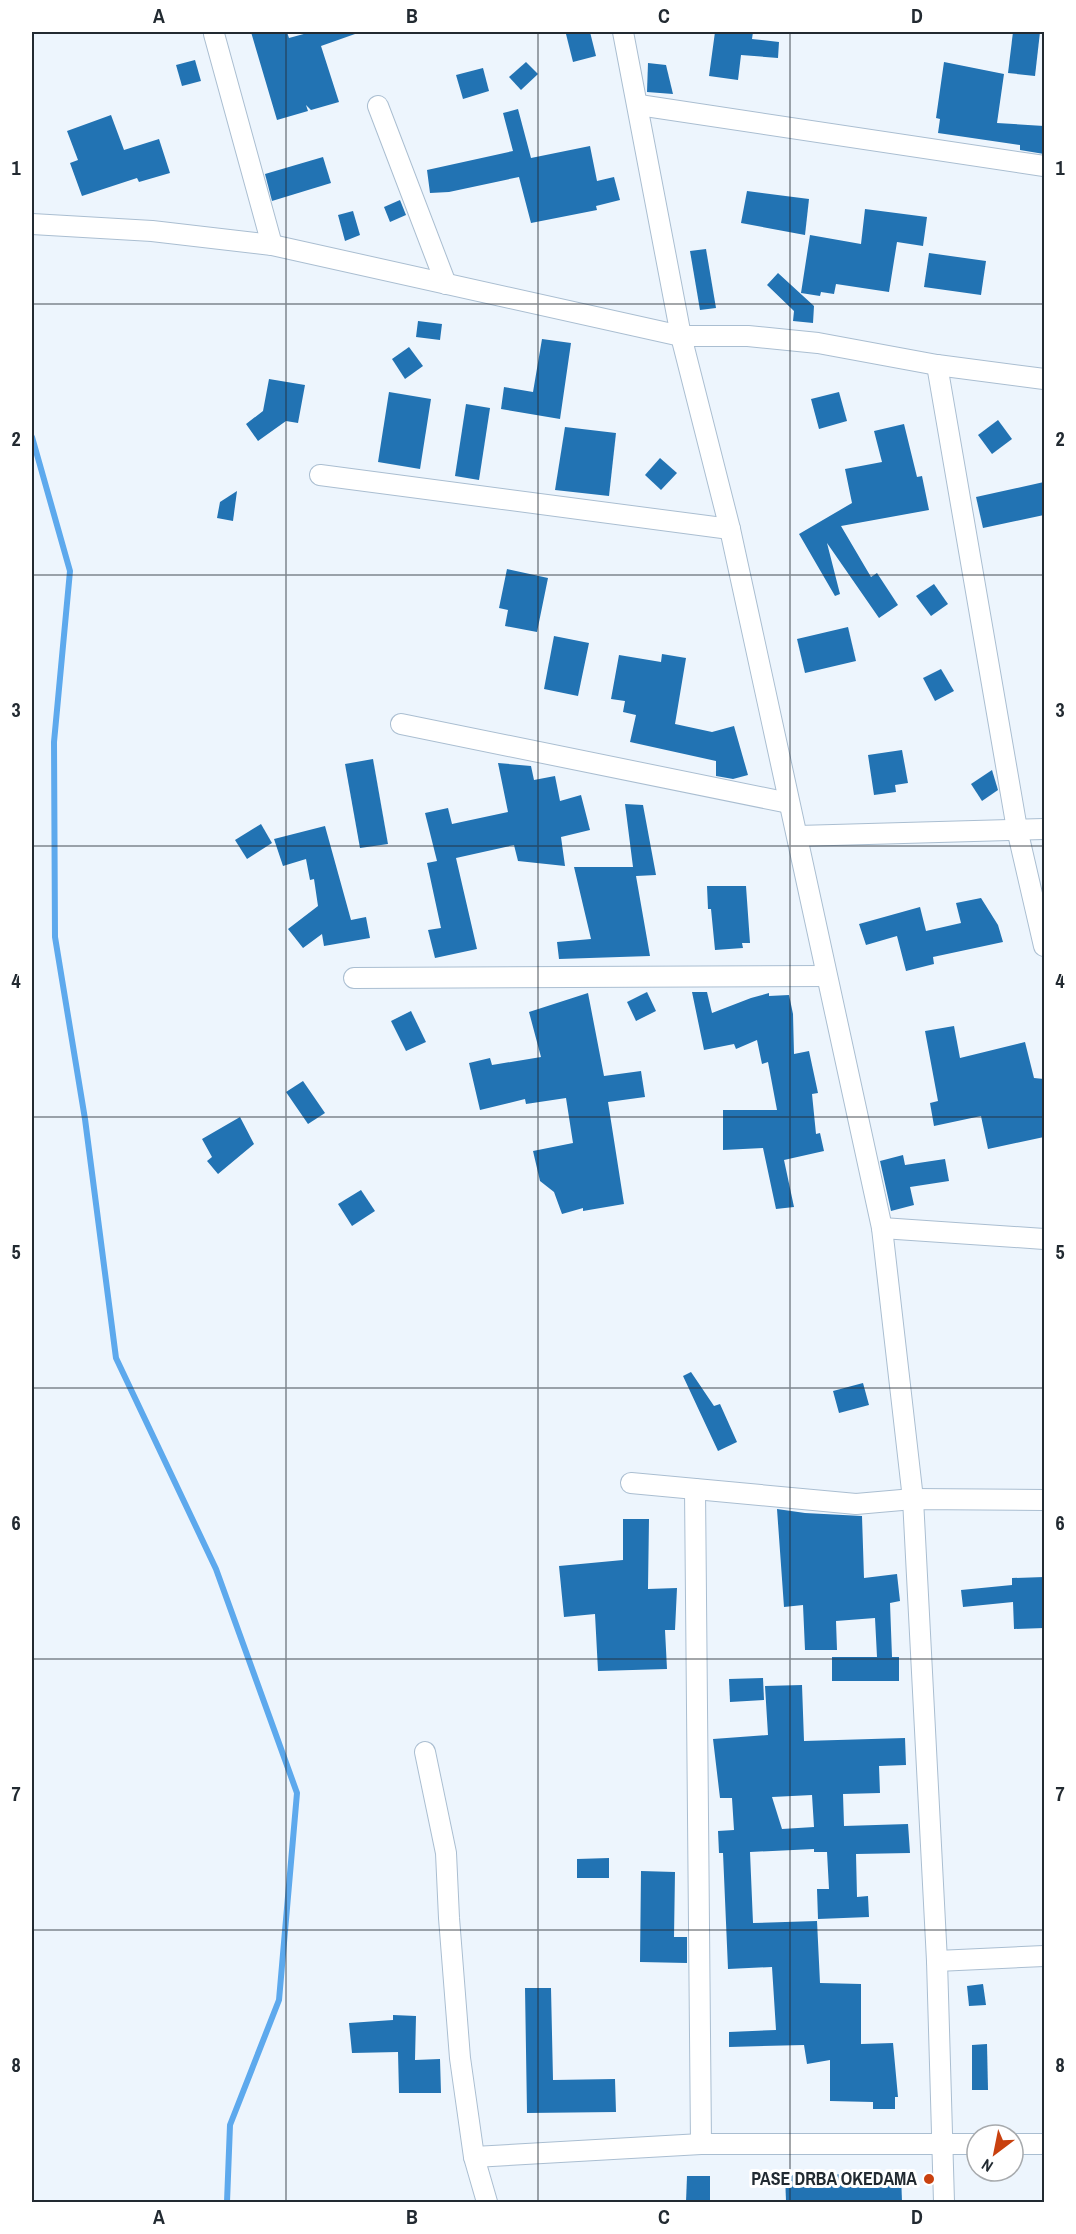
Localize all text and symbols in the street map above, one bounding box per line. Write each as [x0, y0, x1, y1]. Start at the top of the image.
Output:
text: A [153, 2, 165, 29]
text: B [406, 2, 418, 29]
text: C [658, 2, 670, 29]
text: D [911, 2, 923, 29]
text: 1 [11, 154, 21, 181]
text: 1 [1055, 154, 1065, 181]
text: 2 [11, 425, 21, 452]
text: 2 [1055, 425, 1065, 452]
text: 3 [11, 696, 21, 723]
text: 3 [1055, 696, 1065, 723]
text: 4 [11, 967, 21, 994]
text: 4 [1055, 967, 1065, 994]
text: 5 [11, 1238, 21, 1265]
text: 5 [1055, 1238, 1065, 1265]
text: 6 [11, 1509, 21, 1536]
text: 6 [1055, 1509, 1065, 1536]
text: 7 [11, 1780, 21, 1807]
text: 7 [1055, 1780, 1065, 1807]
text: 8 [11, 2051, 21, 2078]
text: 8 [1055, 2051, 1065, 2078]
north arrow [965, 2123, 1025, 2183]
text: N [977, 2154, 997, 2178]
place label: PASE DRBA OKEDAMA [751, 2166, 917, 2191]
marker: PASE DRBA OKEDAMA [922, 2172, 936, 2186]
text: A [153, 2203, 165, 2230]
text: B [406, 2203, 418, 2230]
text: C [658, 2203, 670, 2230]
text: D [911, 2203, 923, 2230]

